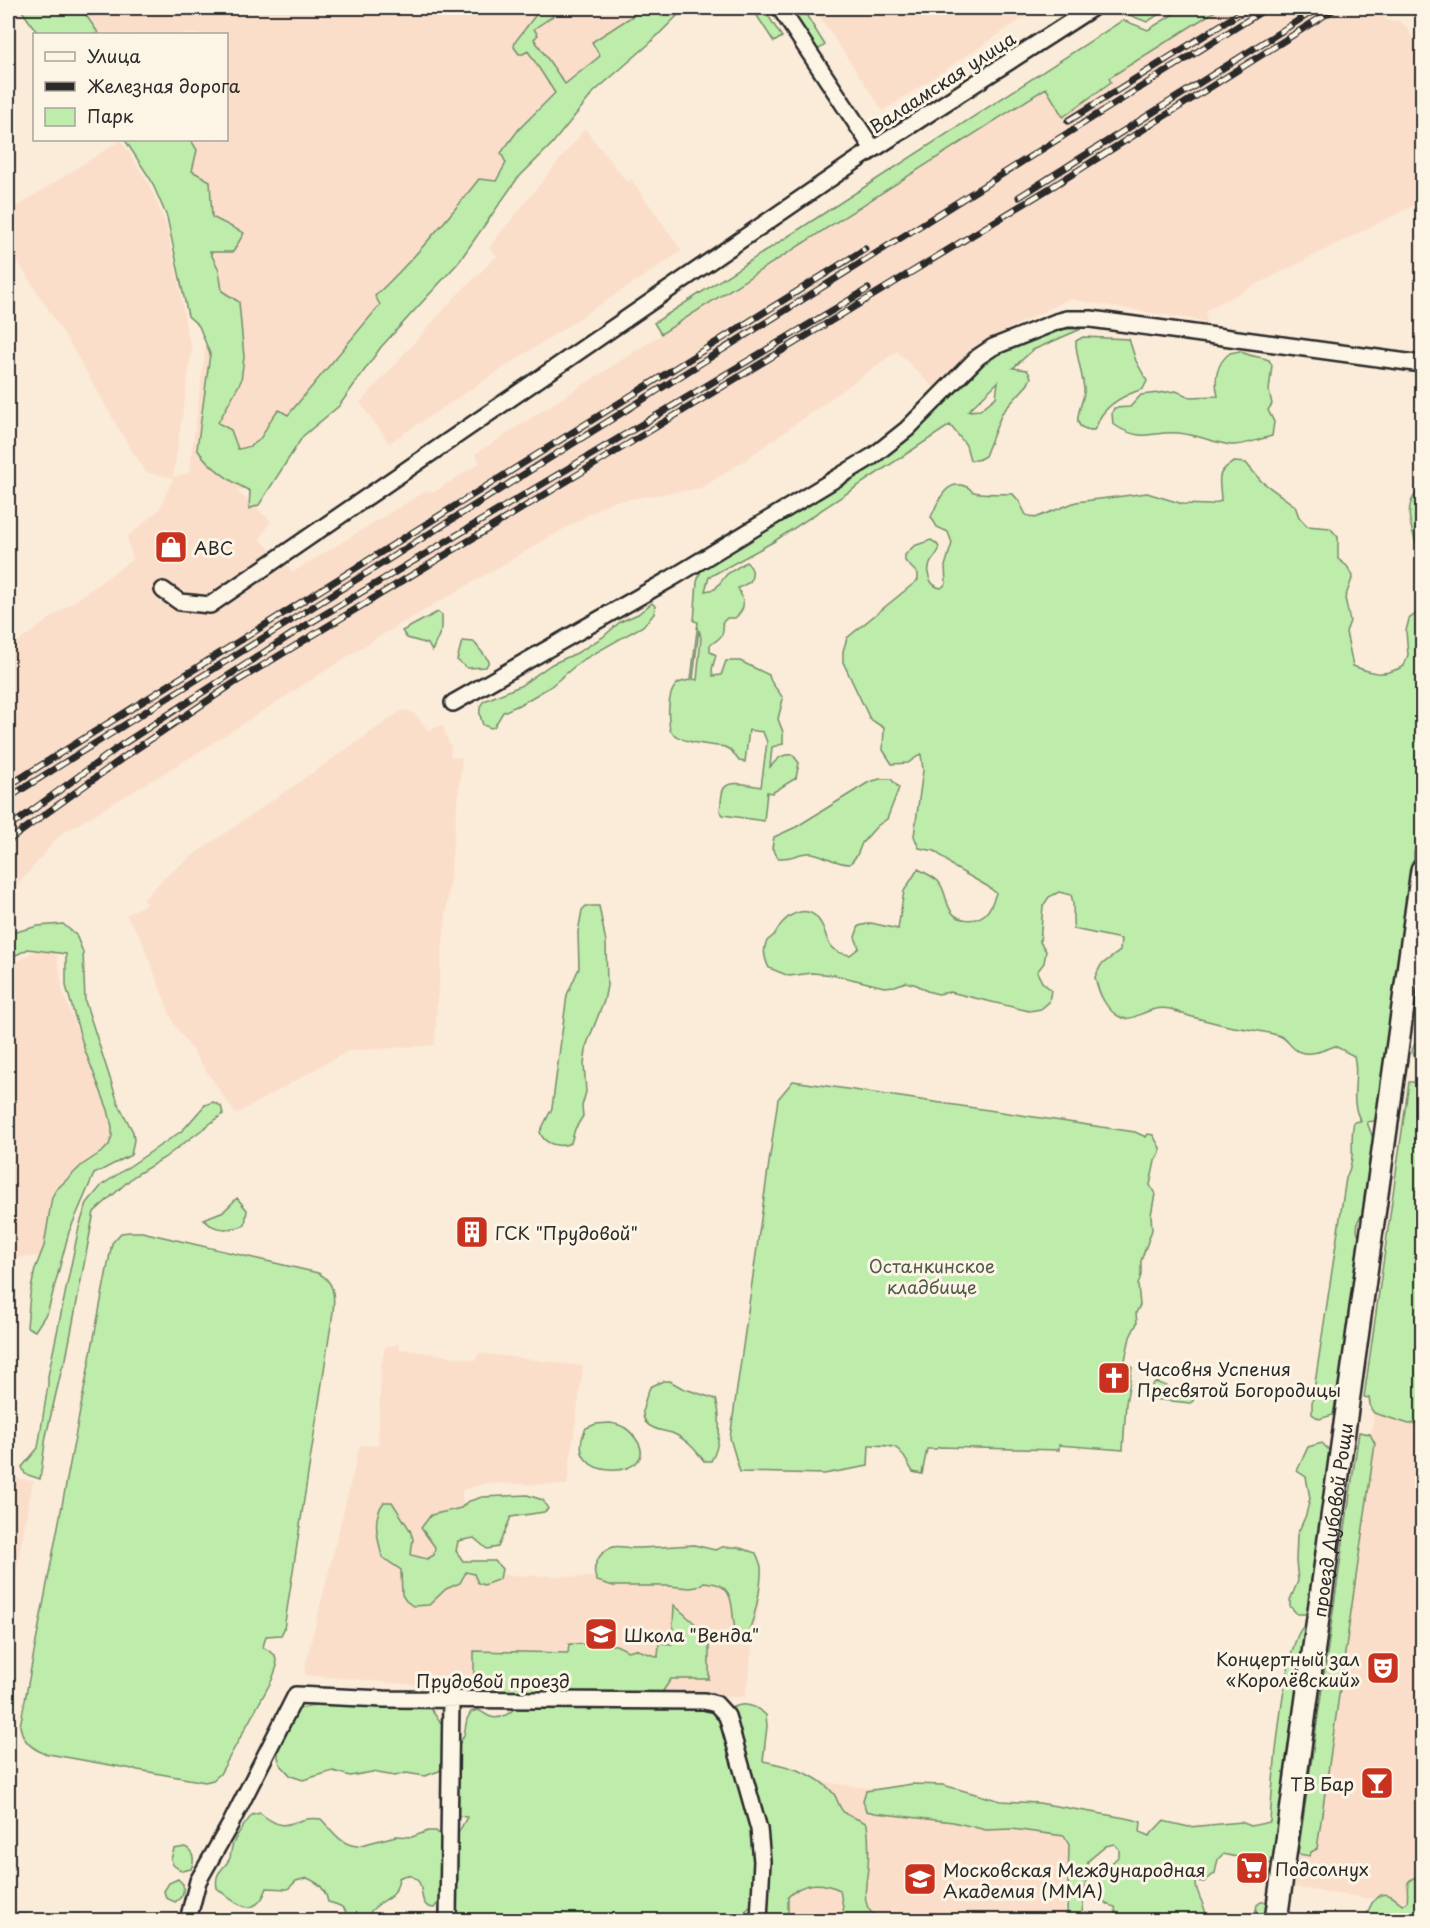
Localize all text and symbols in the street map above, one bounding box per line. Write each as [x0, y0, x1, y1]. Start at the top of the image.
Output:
street label: Валаамская улица [864, 24, 1021, 140]
legend [33, 33, 228, 141]
text: Улица [87, 42, 141, 69]
text: Железная дорога [87, 72, 241, 99]
text: Парк [87, 102, 134, 129]
shop icon: ABC [153, 529, 189, 565]
place label: ABC [194, 534, 233, 561]
building icon: ГСК "Прудовой" [454, 1214, 490, 1250]
place label: ГСК "Прудовой" [495, 1219, 638, 1246]
park label: Останкинское кладбище [869, 1252, 995, 1300]
place label: Часовня Успения Пресвятой Богородицы [1137, 1355, 1341, 1403]
church icon: Часовня Успения Пресвятой Богородицы [1096, 1360, 1132, 1396]
street label: проезд Дубовой Рощи [1305, 1421, 1359, 1619]
school or university icon: Школа "Венда" [583, 1616, 619, 1652]
place label: Школа "Венда" [624, 1621, 759, 1648]
place label: Концертный зал «Королёвский» [1216, 1645, 1360, 1693]
theatre icon: Концертный зал «Королёвский» [1365, 1650, 1401, 1686]
street label: Прудовой проезд [416, 1667, 570, 1694]
bar icon: ТВ Бар [1359, 1765, 1395, 1801]
place label: ТВ Бар [1290, 1770, 1354, 1797]
supermarket icon: Подсолнух [1234, 1850, 1270, 1886]
place label: Подсолнух [1275, 1855, 1369, 1882]
place label: Московская Международная Академия (ММА) [943, 1856, 1206, 1904]
school or university icon: Московская Международная Академия (ММА) [902, 1861, 938, 1897]

